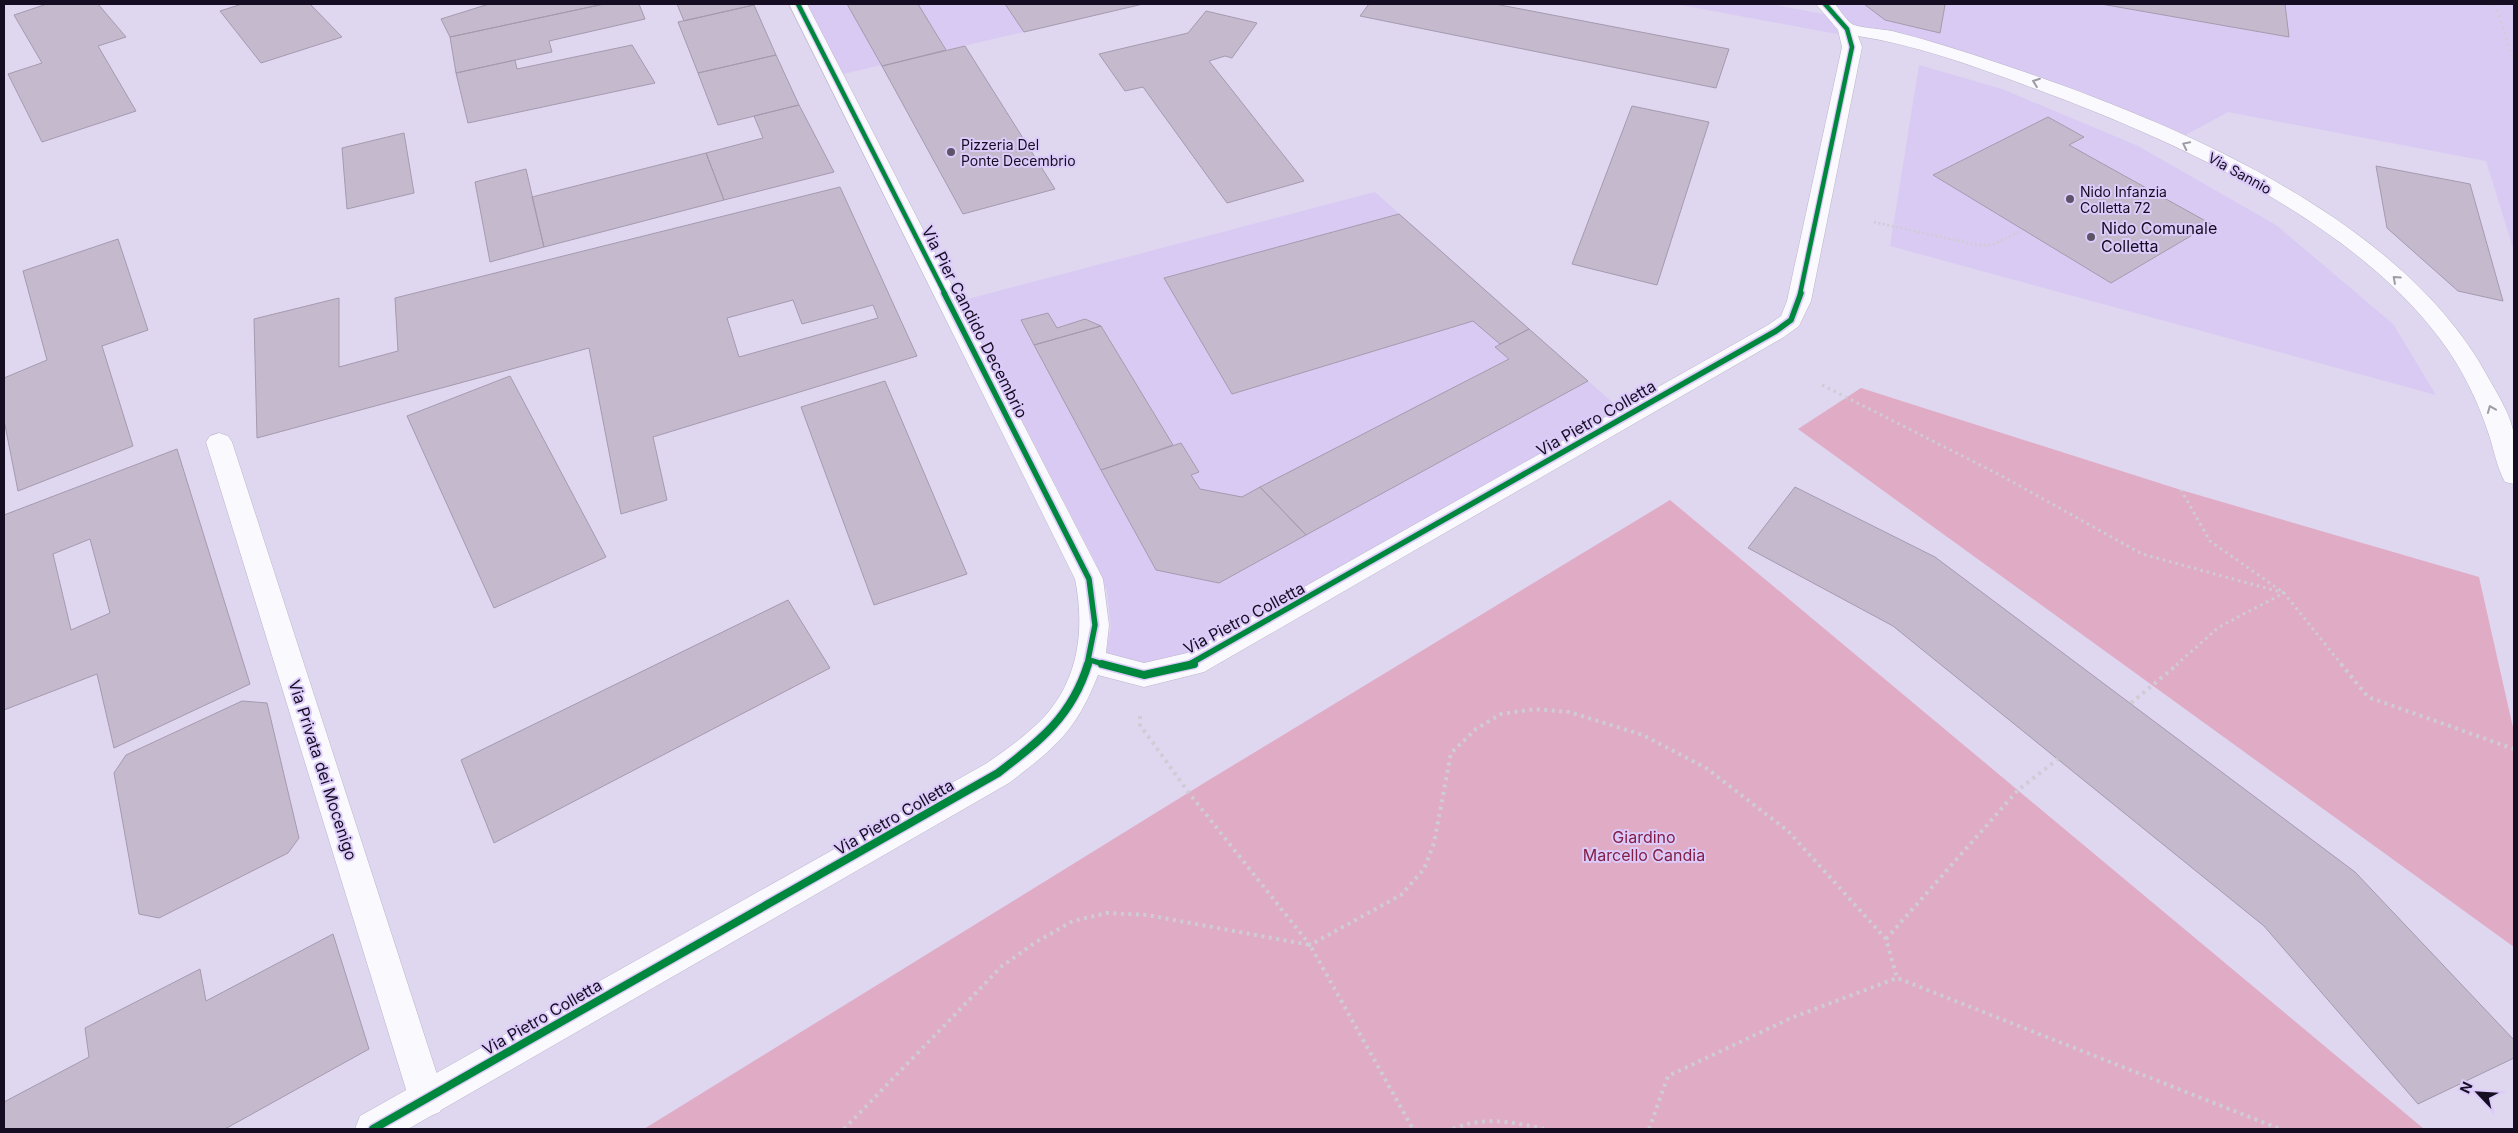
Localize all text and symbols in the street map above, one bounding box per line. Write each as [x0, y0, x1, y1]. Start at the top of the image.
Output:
one-way arrow [2032, 78, 2041, 88]
place label: Pizzeria Del Ponte Decembrio [961, 136, 1076, 169]
one-way arrow [2182, 140, 2191, 151]
marker: Pizzeria Del Ponte Decembrio [945, 146, 957, 158]
street label: Via Sannio [2205, 149, 2275, 197]
place label: Nido Infanzia Colletta 72 [2080, 183, 2167, 216]
marker: Nido Infanzia Colletta 72 [2064, 193, 2076, 205]
place label: Nido Comunale Colletta [2101, 218, 2217, 256]
street label: Via Pier Candido Decembrio [918, 223, 1032, 421]
marker: Nido Comunale Colletta [2085, 231, 2097, 243]
one-way arrow [2392, 276, 2401, 285]
street label: Via Pietro Colletta [1533, 376, 1659, 460]
one-way arrow [2487, 405, 2498, 414]
street label: Via Pietro Colletta [1180, 578, 1308, 658]
street label: Via Privata dei Mocenigo [284, 677, 362, 863]
street label: Via Pietro Colletta [831, 775, 957, 859]
park label: Giardino Marcello Candia [1583, 827, 1705, 865]
street label: Via Pietro Colletta [479, 975, 605, 1059]
north arrow [2453, 1068, 2503, 1118]
text: N [2456, 1079, 2476, 1096]

